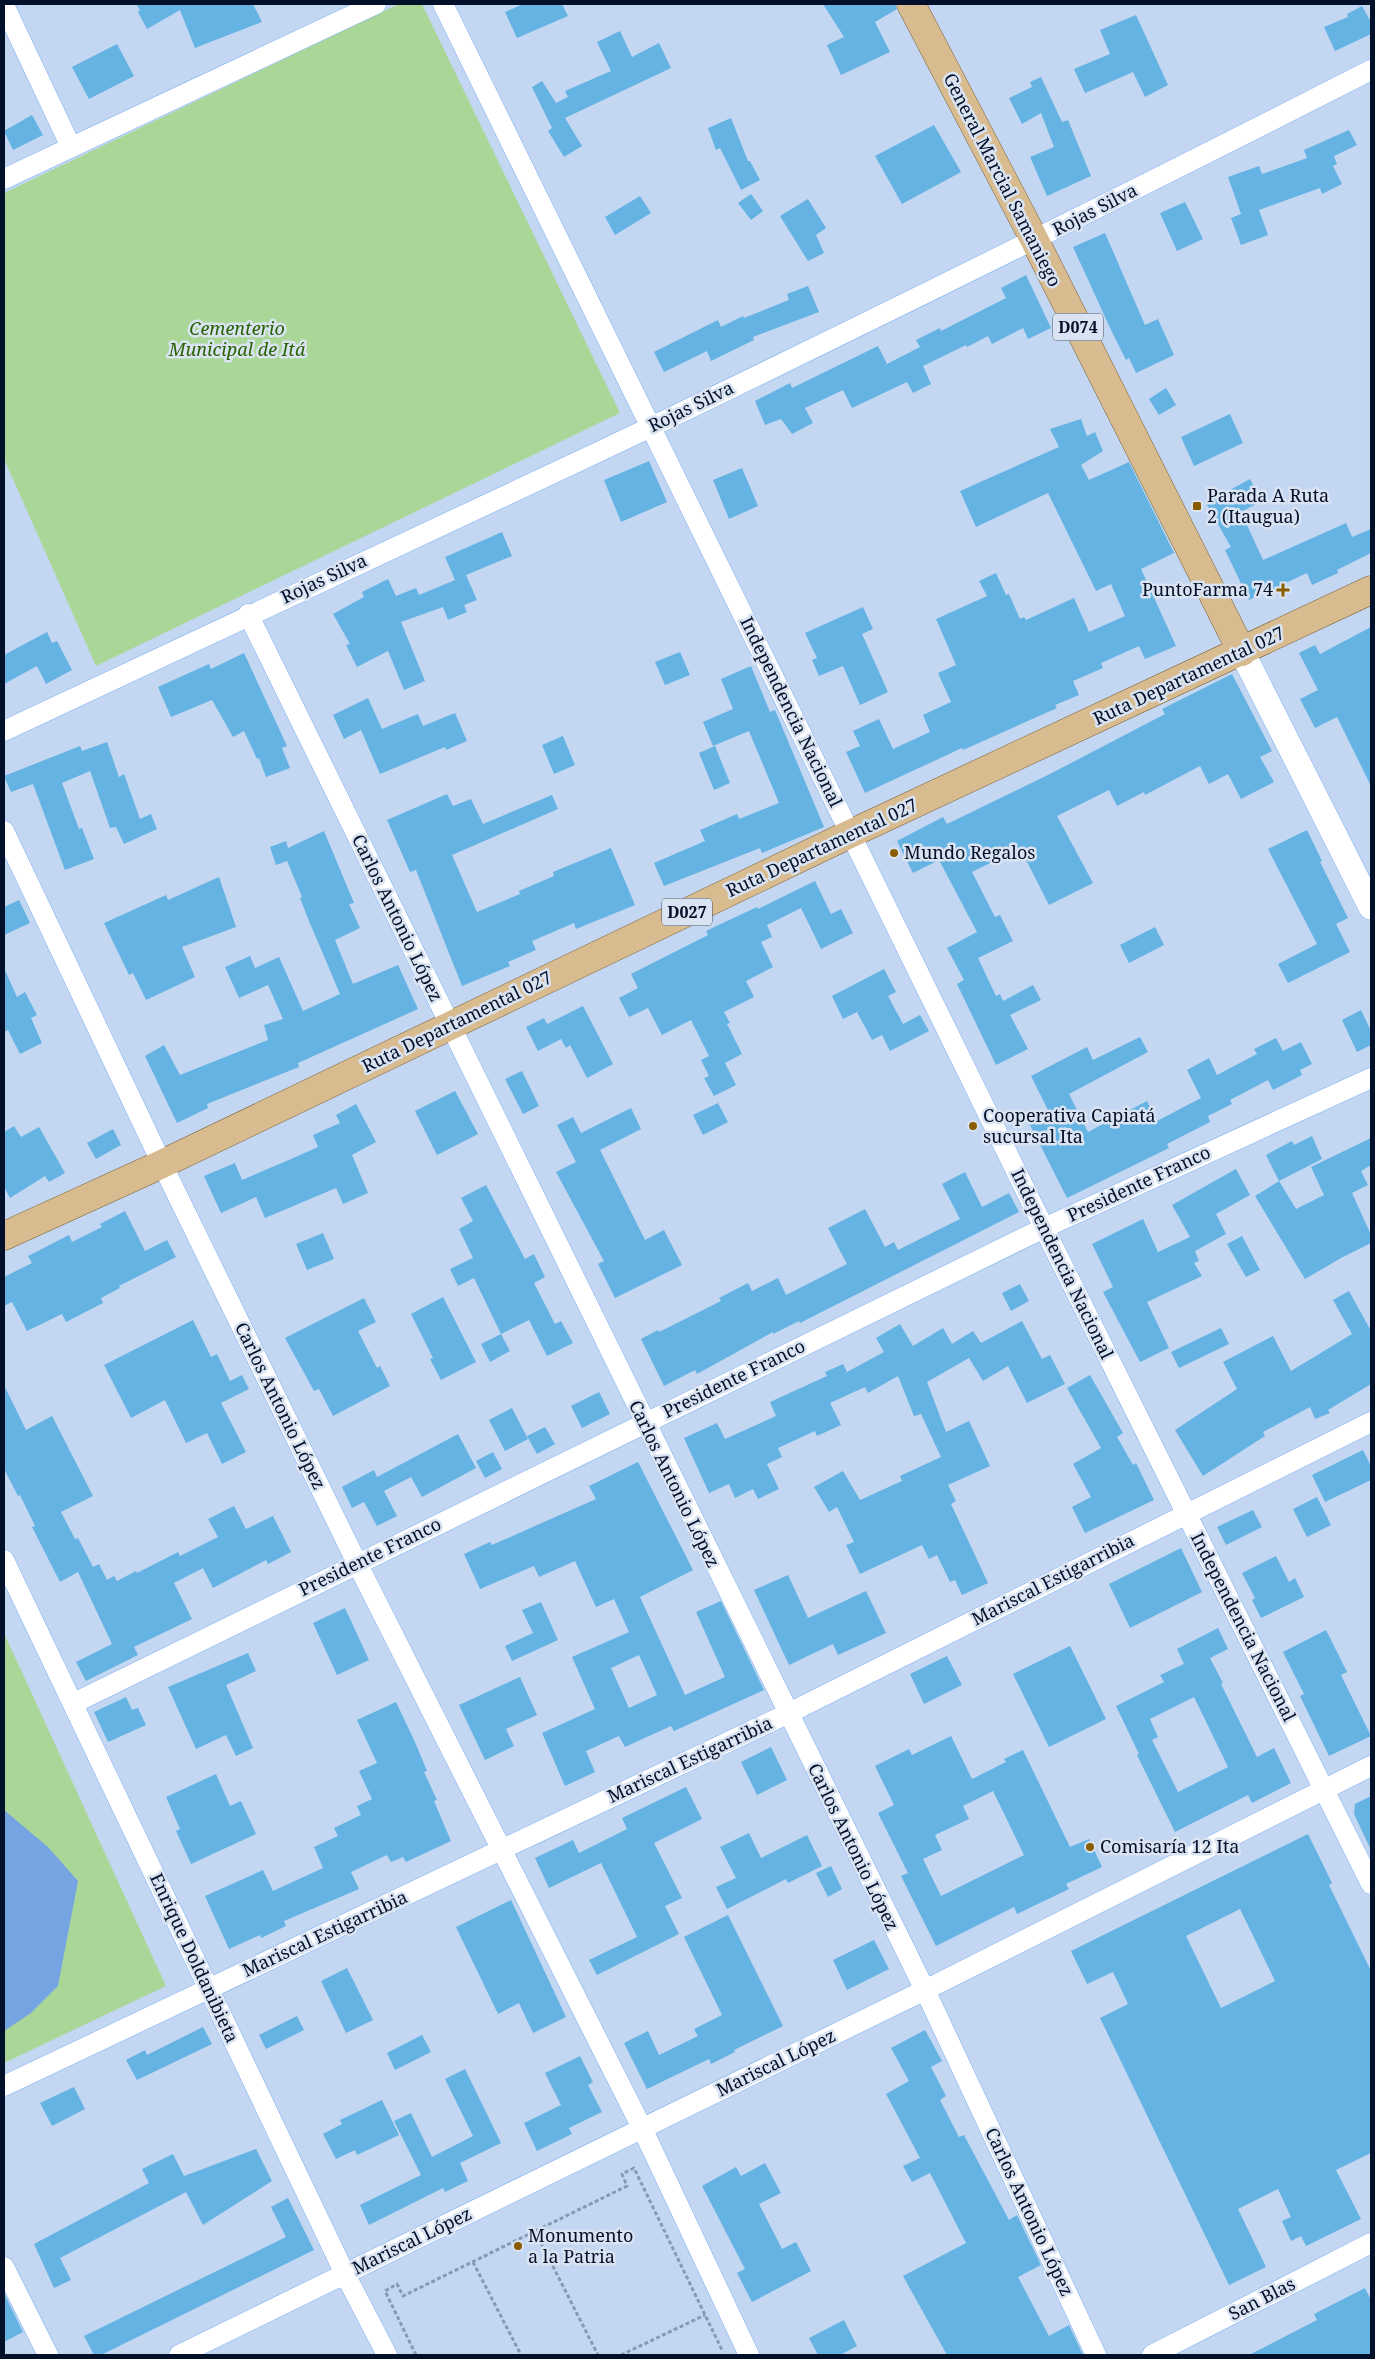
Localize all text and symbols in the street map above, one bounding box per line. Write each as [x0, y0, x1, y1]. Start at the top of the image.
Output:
street label: General Marcial Samaniego [938, 69, 1067, 291]
street label: Rojas Silva [1048, 177, 1141, 241]
road number: D074 [1053, 314, 1103, 341]
park label: Cementerio Municipal de Itá [168, 316, 306, 361]
street label: Rojas Silva [644, 375, 737, 437]
place label: Parada A Ruta 2 (Itaugua) [1207, 483, 1329, 528]
marker: Parada A Ruta 2 (Itaugua) [1191, 500, 1203, 512]
street label: Rojas Silva [277, 548, 370, 608]
place label: PuntoFarma 74 [1142, 577, 1273, 601]
marker: PuntoFarma 74 [1277, 584, 1289, 596]
street label: Independencia Nacional [735, 612, 849, 811]
street label: Ruta Departamental 027 [1089, 620, 1288, 730]
street label: Ruta Departamental 027 [722, 792, 921, 902]
street label: Carlos Antonio López [347, 830, 449, 1005]
place label: Mundo Regalos [904, 840, 1035, 864]
marker: Mundo Regalos [888, 847, 900, 859]
road number: D027 [662, 899, 712, 926]
street label: Ruta Departamental 027 [358, 965, 555, 1078]
place label: Cooperativa Capiatá sucursal Ita [983, 1103, 1156, 1148]
marker: Cooperativa Capiatá sucursal Ita [967, 1120, 979, 1132]
street label: Presidente Franco [1063, 1139, 1214, 1227]
street label: Independencia Nacional [1006, 1164, 1120, 1363]
street label: Carlos Antonio López [230, 1318, 332, 1493]
street label: Presidente Franco [658, 1333, 809, 1423]
street label: Carlos Antonio López [624, 1396, 726, 1571]
street label: Presidente Franco [294, 1511, 445, 1601]
street label: Mariscal Estigarribia [967, 1528, 1138, 1631]
street label: Independencia Nacional [1186, 1528, 1302, 1726]
street label: Mariscal Estigarribia [603, 1710, 776, 1808]
street label: Carlos Antonio López [803, 1759, 905, 1934]
place label: Comisaría 12 Ita [1100, 1834, 1239, 1858]
marker: Comisaría 12 Ita [1084, 1841, 1096, 1853]
street label: Enrique Doldanibieta [145, 1869, 245, 2046]
street label: Mariscal Estigarribia [238, 1884, 411, 1982]
street label: Mariscal López [712, 2023, 839, 2101]
street label: Carlos Antonio López [980, 2123, 1080, 2300]
street label: Mariscal López [348, 2201, 475, 2279]
place label: Monumento a la Patria [528, 2223, 633, 2268]
marker: Monumento a la Patria [512, 2240, 524, 2252]
street label: San Blas [1224, 2271, 1299, 2325]

